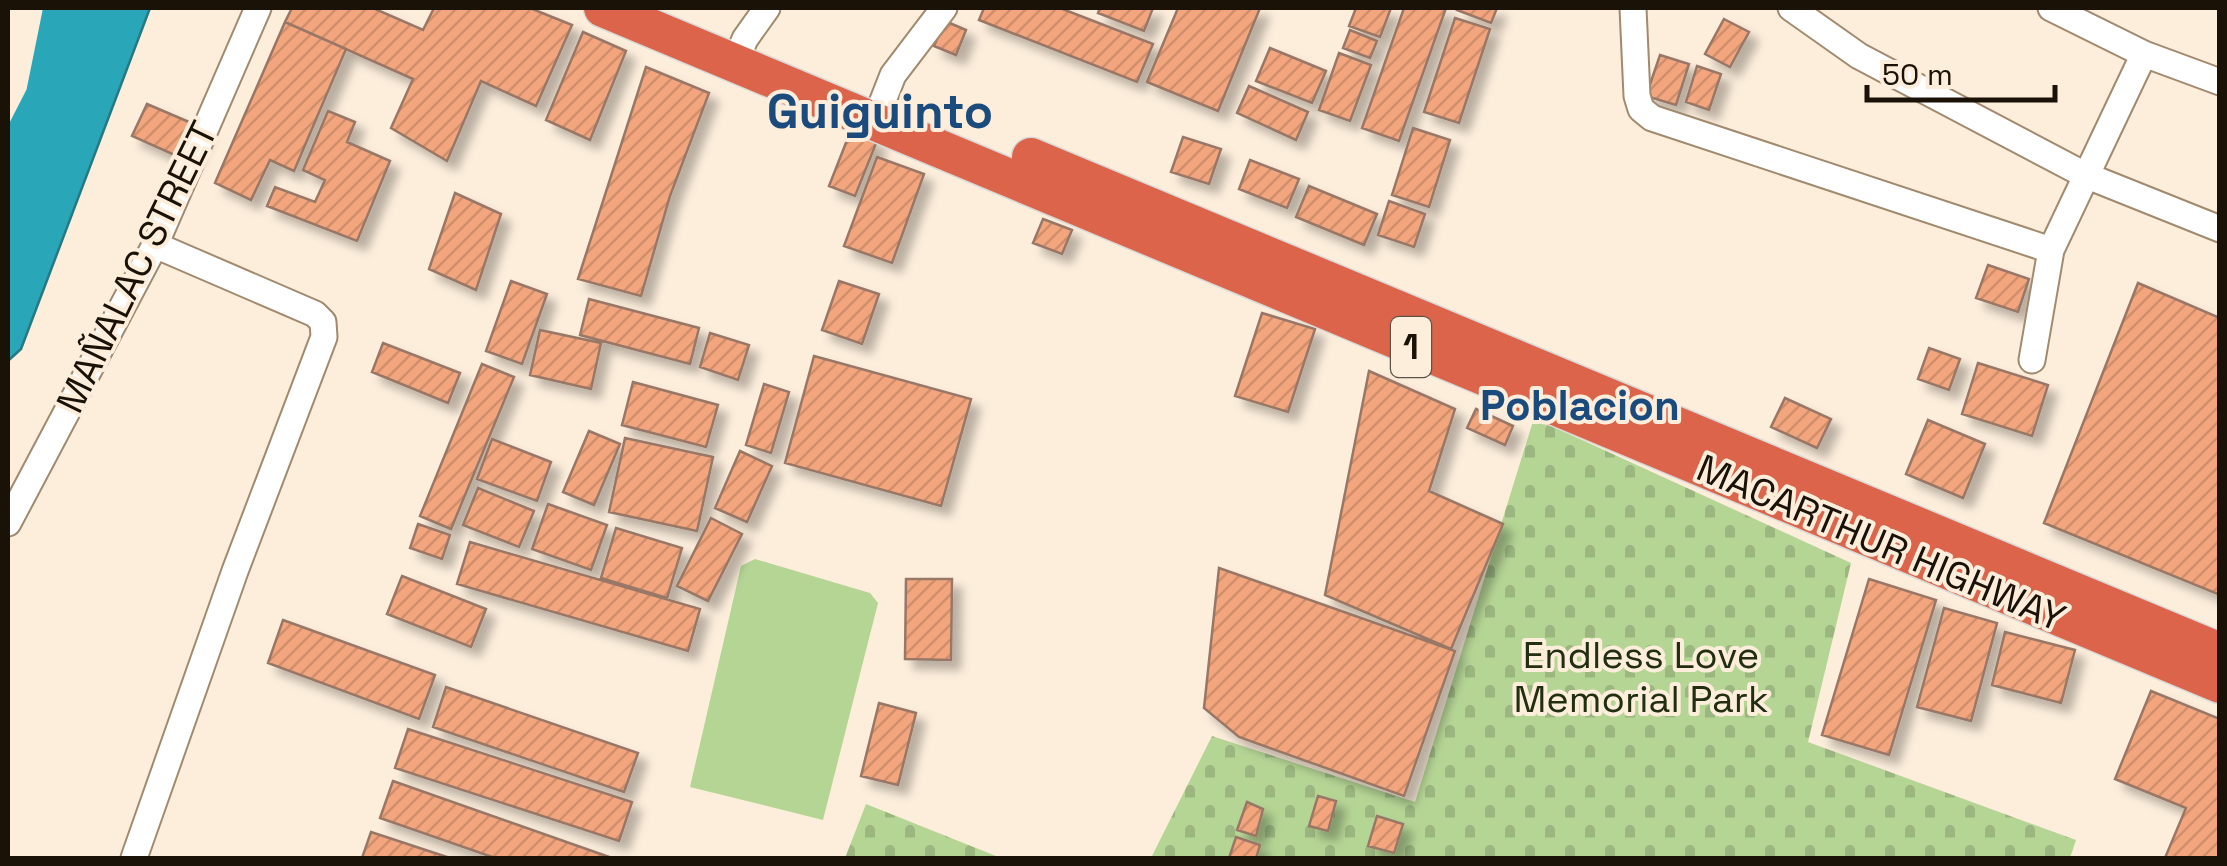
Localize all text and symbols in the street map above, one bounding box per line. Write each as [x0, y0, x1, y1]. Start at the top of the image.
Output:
scale bar [1867, 40, 2054, 102]
text: 50 m [1882, 55, 1953, 94]
district label: Guiguinto [767, 81, 993, 142]
street label: MAÑALAC STREET [46, 114, 228, 420]
road number: 1 [1391, 317, 1431, 377]
district label: Poblacion [1480, 379, 1680, 432]
street label: MACARTHUR HIGHWAY [1690, 444, 2072, 642]
park label: Endless Love Memorial Park [1513, 631, 1769, 723]

